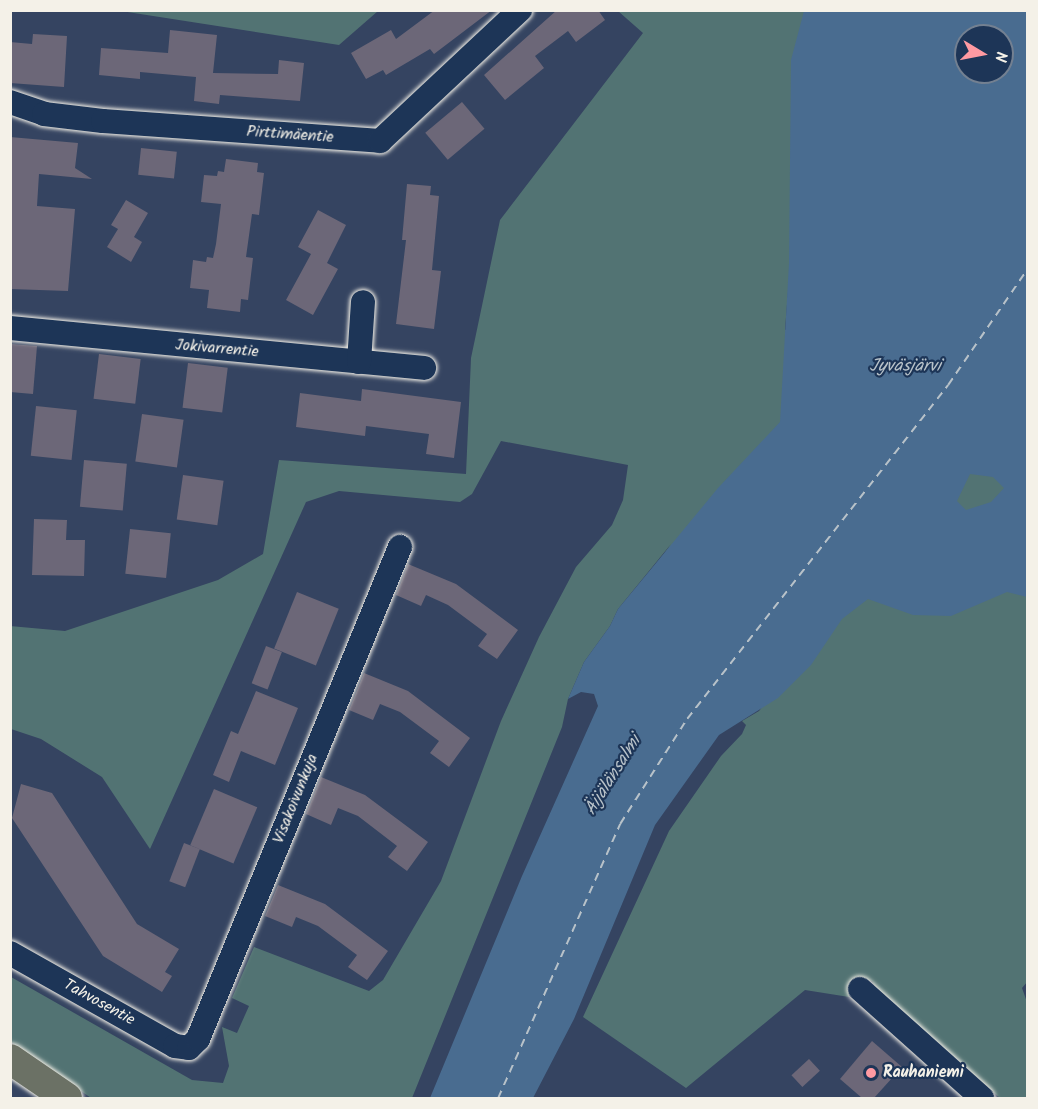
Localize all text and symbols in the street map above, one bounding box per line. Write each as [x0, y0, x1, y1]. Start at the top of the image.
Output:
north arrow [954, 24, 1014, 84]
text: N [987, 50, 1013, 64]
street label: Pirttimäentie [246, 122, 334, 148]
street label: Jokivarrentie [174, 336, 260, 362]
water label: Jyväsjärvi [869, 356, 941, 378]
water label: Äijälänsalmi [581, 732, 647, 820]
street label: Visakoivunkuja [269, 751, 323, 847]
street label: Tahvosentie [60, 976, 138, 1030]
place label: Rauhaniemi [883, 1063, 964, 1083]
marker: Rauhaniemi [864, 1066, 878, 1080]

